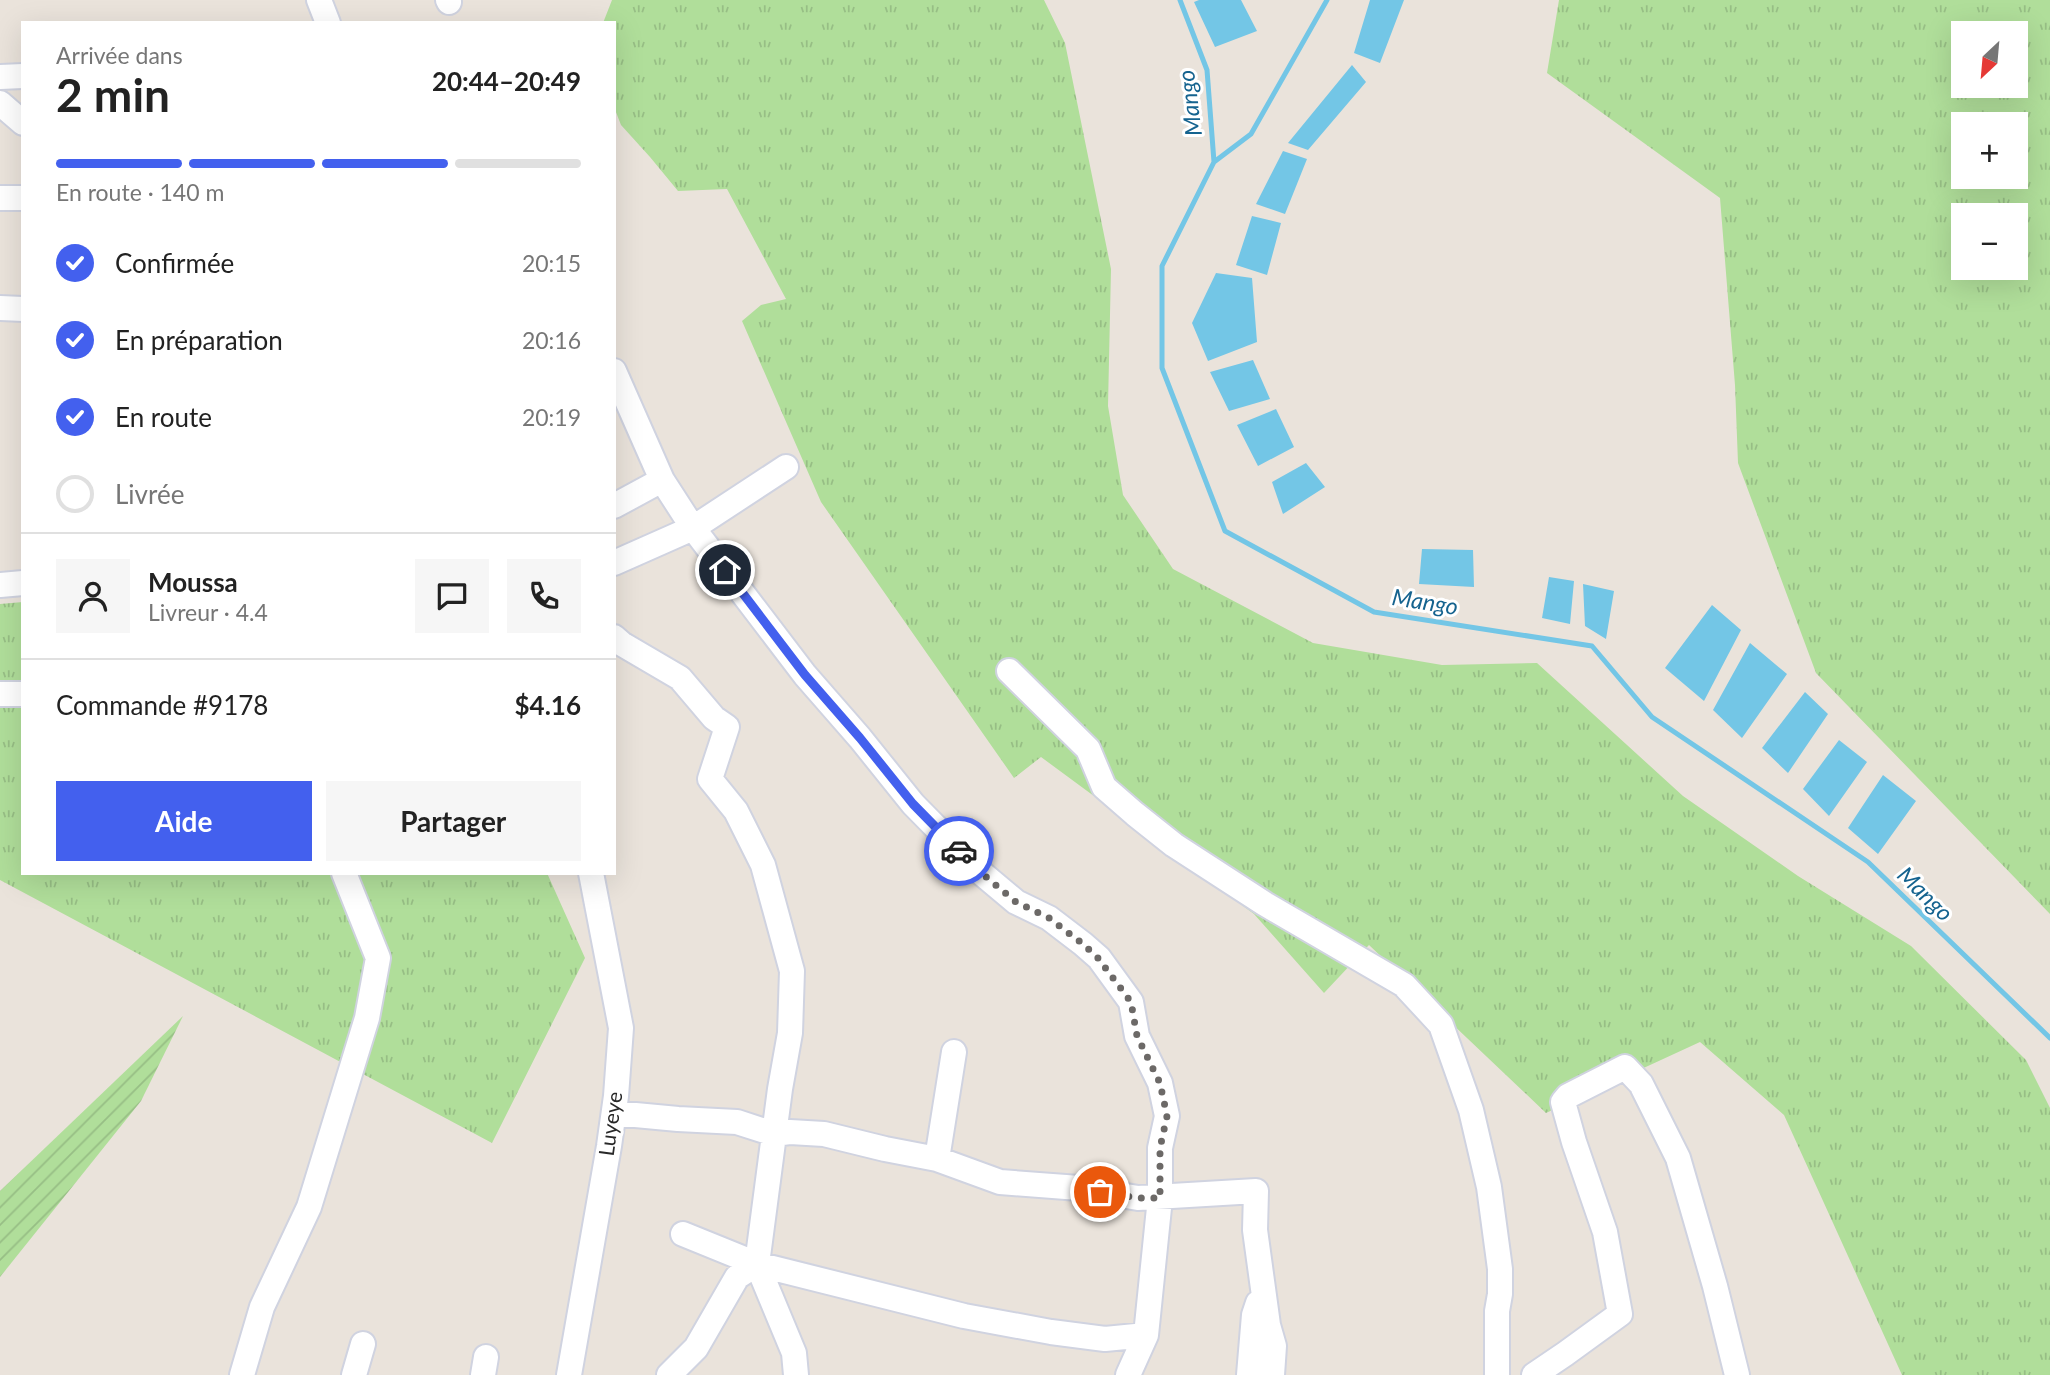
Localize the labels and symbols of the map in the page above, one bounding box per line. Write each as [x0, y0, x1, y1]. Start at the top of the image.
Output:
north arrow [1951, 21, 2028, 98]
water label: Mango [1171, 69, 1207, 138]
pin [695, 540, 755, 600]
water label: Mango [1390, 582, 1460, 620]
courier [924, 816, 994, 886]
water label: Mango [1892, 860, 1959, 926]
street label: Luyeye [593, 1090, 626, 1158]
pin [1070, 1162, 1130, 1222]

